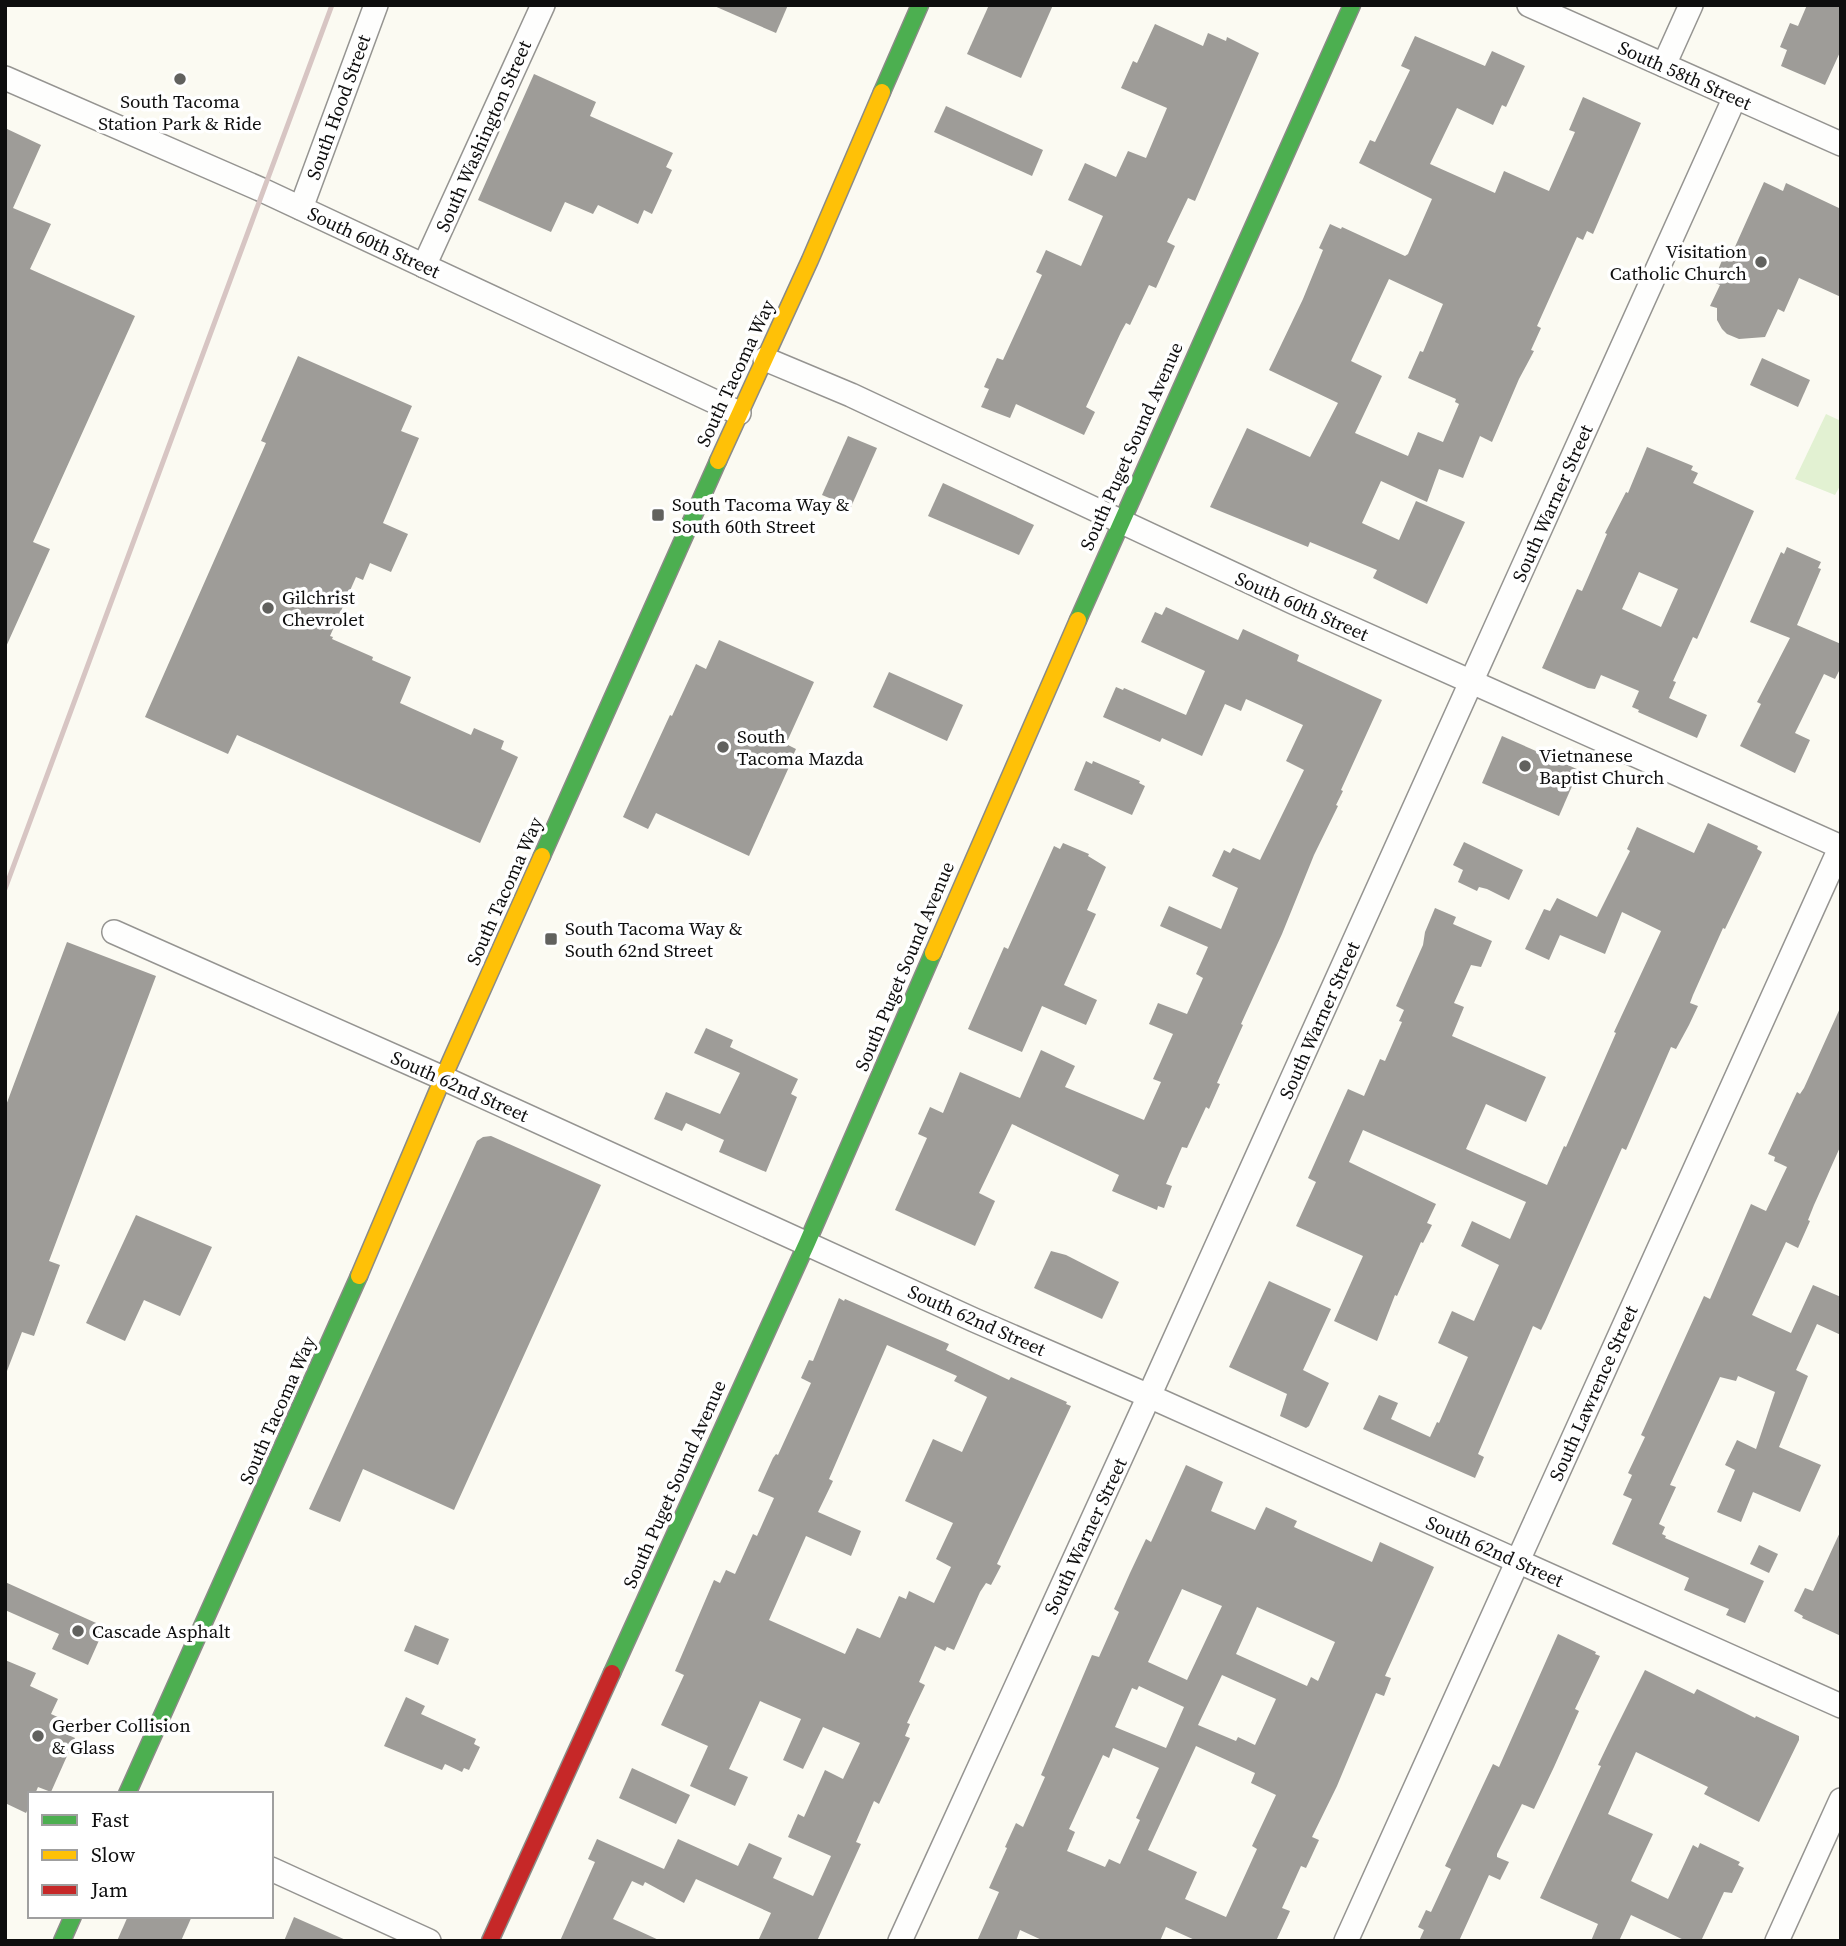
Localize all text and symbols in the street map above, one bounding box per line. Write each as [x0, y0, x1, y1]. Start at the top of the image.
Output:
street label: South Hood Street [300, 30, 377, 183]
street label: South 58th Street [1614, 34, 1756, 116]
street label: South Washington Street [429, 35, 537, 236]
marker: South Tacoma Station Park & Ride [172, 71, 188, 87]
place label: South Tacoma Station Park & Ride [98, 88, 262, 136]
street label: South 60th Street [304, 200, 445, 284]
place label: Visitation Catholic Church [1610, 238, 1747, 286]
marker: Visitation Catholic Church [1753, 254, 1769, 270]
street label: South Tacoma Way [690, 295, 781, 451]
street label: South Puget Sound Avenue [1073, 338, 1189, 554]
street label: South Warner Street [1506, 419, 1599, 586]
place label: South Tacoma Way & South 60th Street [672, 491, 850, 539]
marker: South Tacoma Way & South 60th Street [650, 507, 666, 523]
street label: South 60th Street [1231, 565, 1373, 647]
place label: Gilchrist Chevrolet [282, 584, 365, 632]
marker: Gilchrist Chevrolet [260, 600, 276, 616]
place label: South Tacoma Mazda [737, 723, 864, 771]
marker: South Tacoma Mazda [715, 739, 731, 755]
place label: Vietnanese Baptist Church [1539, 742, 1665, 790]
marker: Vietnanese Baptist Church [1517, 758, 1533, 774]
street label: South Tacoma Way [460, 813, 548, 969]
street label: South Puget Sound Avenue [848, 857, 960, 1075]
place label: South Tacoma Way & South 62nd Street [565, 915, 743, 963]
marker: South Tacoma Way & South 62nd Street [543, 931, 559, 947]
street label: South Warner Street [1273, 936, 1366, 1103]
street label: South 62nd Street [387, 1044, 534, 1128]
street label: South 62nd Street [904, 1278, 1051, 1362]
street label: South Lawrence Street [1543, 1300, 1644, 1485]
street label: South Tacoma Way [233, 1332, 321, 1488]
street label: South Puget Sound Avenue [616, 1376, 732, 1592]
street label: South Warner Street [1037, 1453, 1133, 1618]
street label: South 62nd Street [1422, 1509, 1569, 1593]
place label: Cascade Asphalt [92, 1618, 231, 1644]
marker: Cascade Asphalt [70, 1623, 86, 1639]
place label: Gerber Collision & Glass [52, 1712, 191, 1760]
marker: Gerber Collision & Glass [30, 1728, 46, 1744]
legend [28, 1792, 273, 1918]
text: Fast [91, 1805, 129, 1834]
text: Slow [91, 1840, 135, 1869]
text: Jam [90, 1875, 128, 1904]

